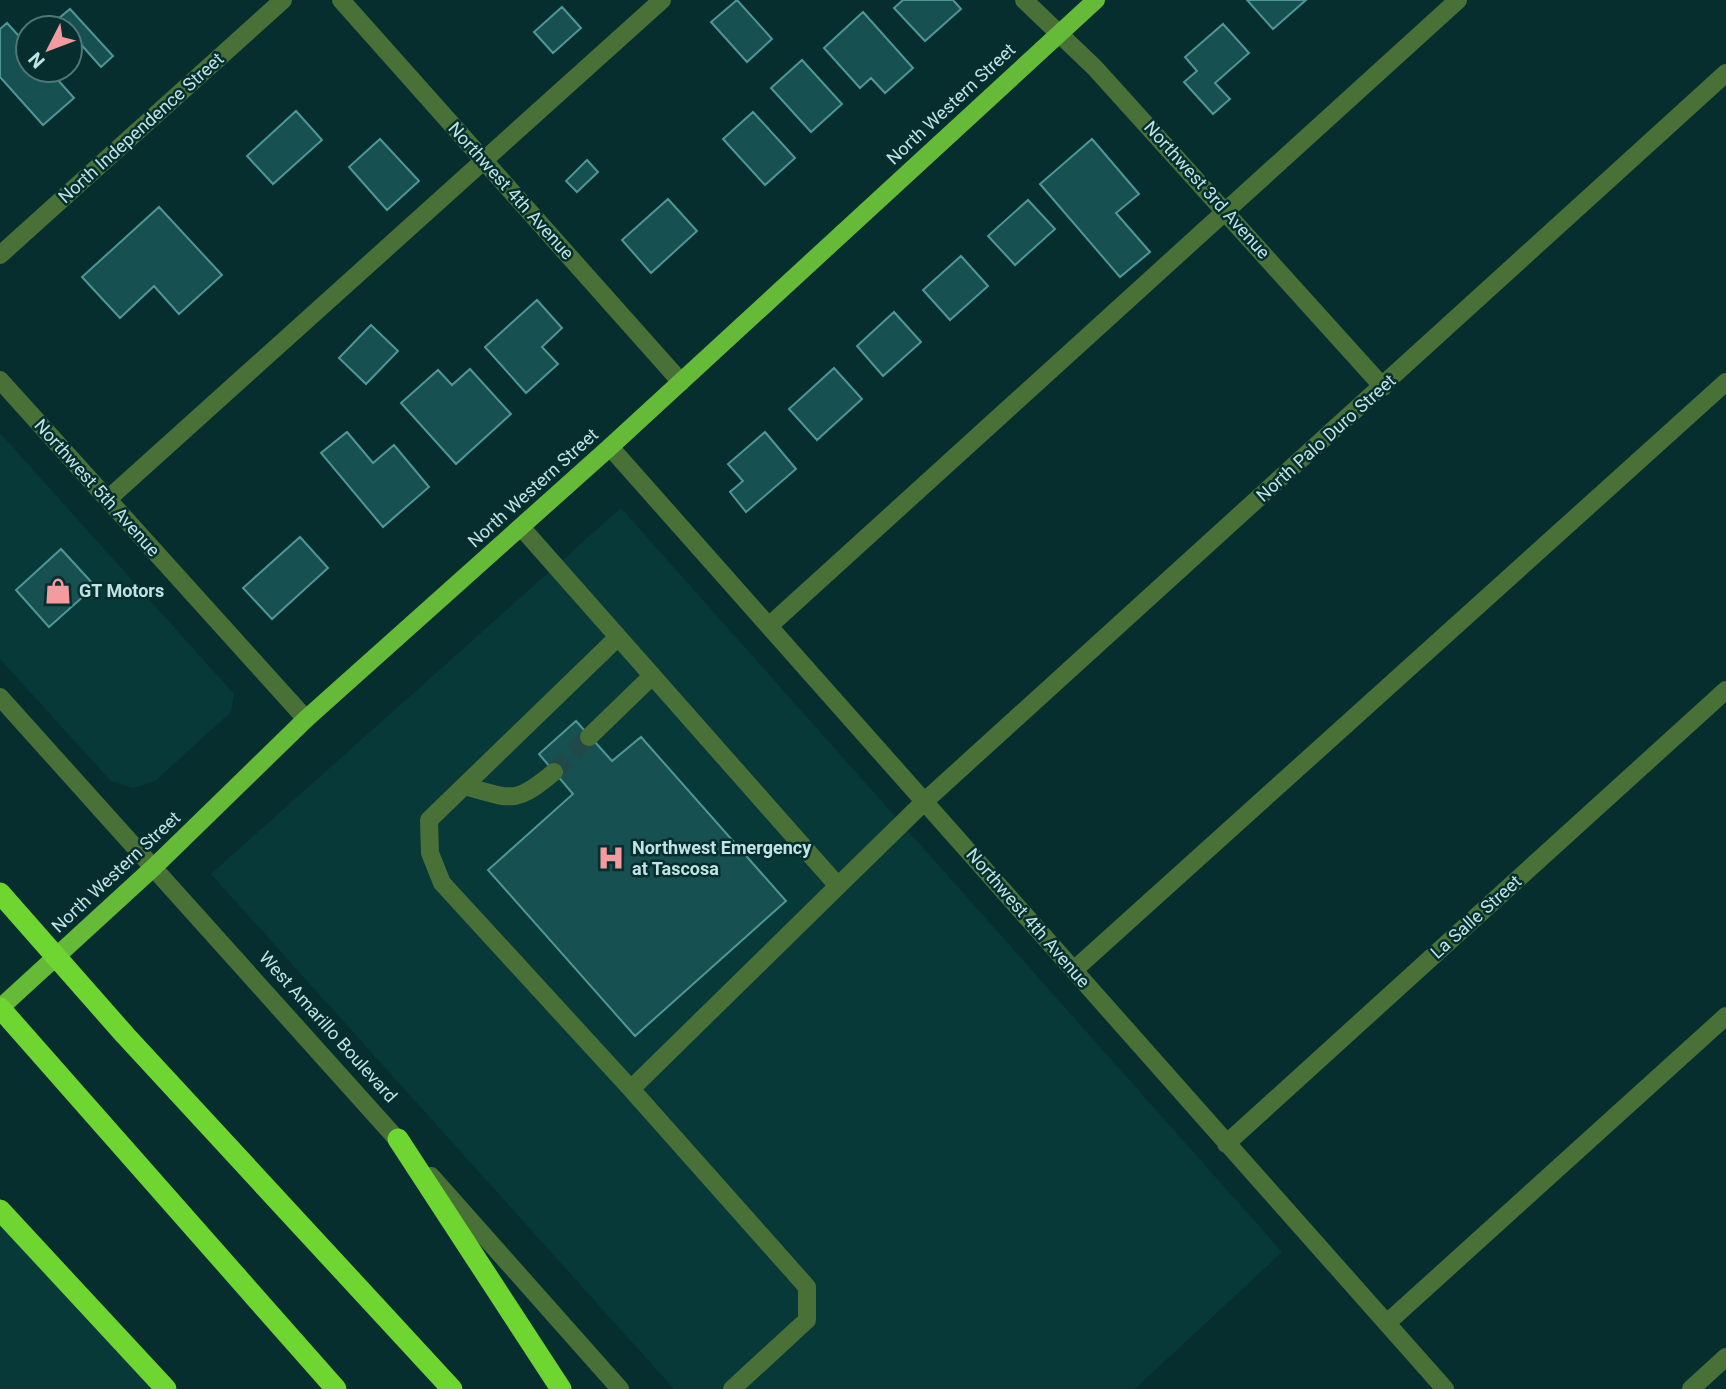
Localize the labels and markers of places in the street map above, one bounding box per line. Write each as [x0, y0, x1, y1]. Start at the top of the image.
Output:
shop icon: GT Motors [43, 576, 73, 606]
place label: GT Motors [79, 580, 164, 601]
place label: Northwest Emergency at Tascosa [632, 837, 812, 879]
hospital icon: Northwest Emergency at Tascosa [596, 843, 626, 873]

